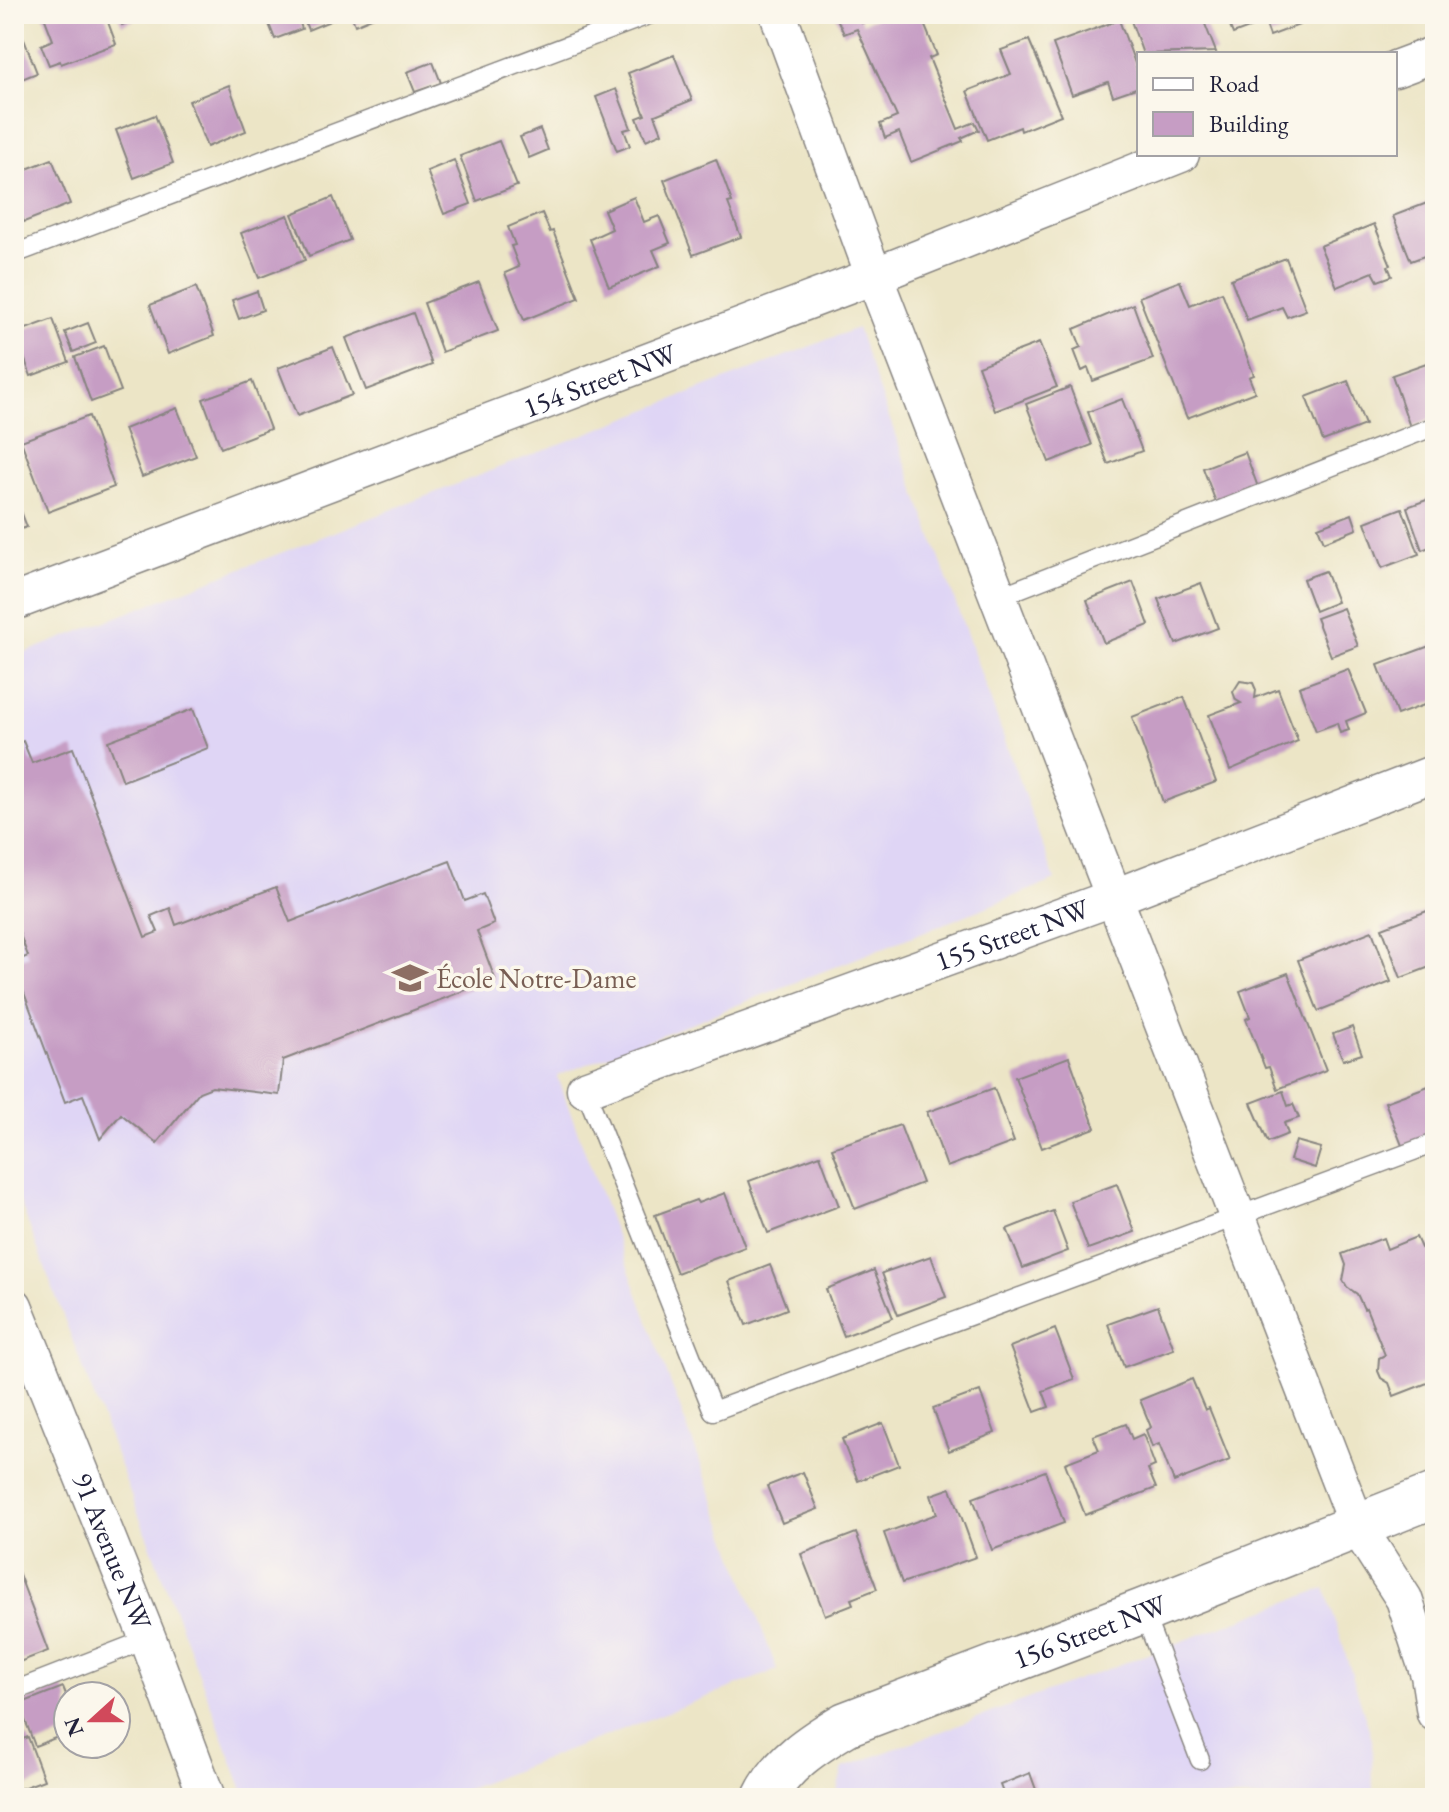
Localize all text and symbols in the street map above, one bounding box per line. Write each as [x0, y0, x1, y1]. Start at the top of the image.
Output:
legend [1137, 52, 1397, 156]
text: Road [1209, 68, 1260, 99]
text: Building [1209, 108, 1289, 139]
street label: 154 Street NW [518, 334, 682, 425]
street label: 155 Street NW [930, 890, 1095, 979]
school or university icon: École Notre-Dame [391, 959, 429, 997]
place label: École Notre-Dame [436, 960, 636, 996]
street label: 91 Avenue NW [65, 1467, 161, 1636]
street label: 156 Street NW [1008, 1585, 1173, 1677]
north arrow [52, 1680, 132, 1760]
text: N [57, 1713, 91, 1740]

